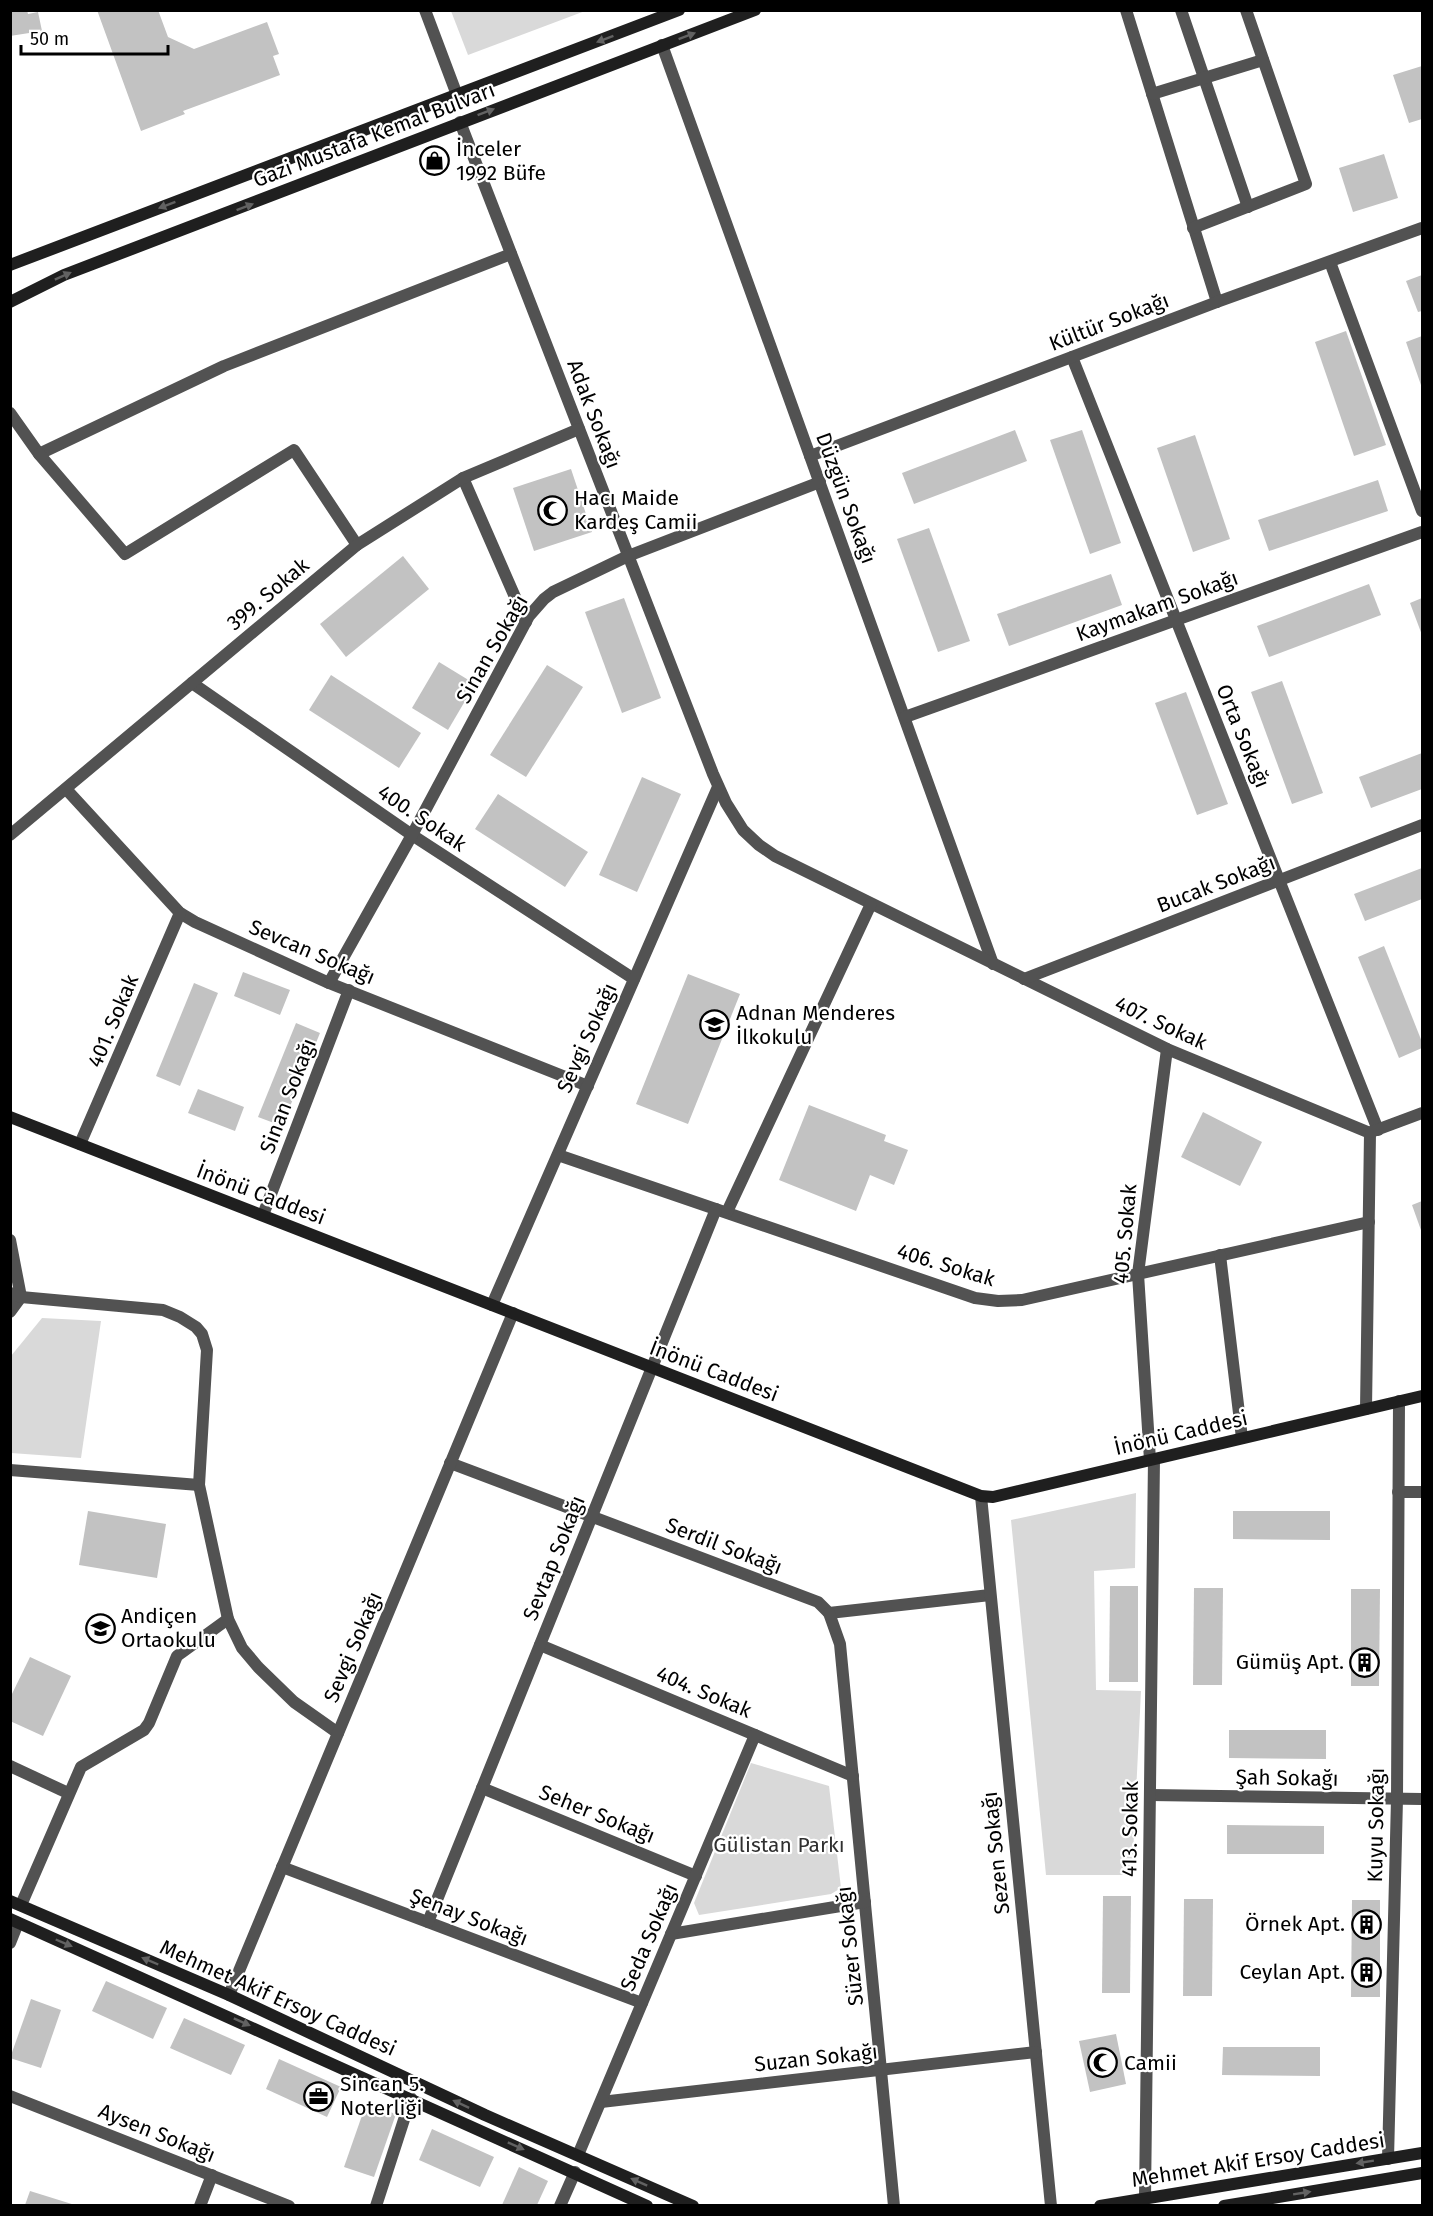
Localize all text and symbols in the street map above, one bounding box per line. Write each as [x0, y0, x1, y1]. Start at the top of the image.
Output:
scale bar [21, 18, 168, 56]
text: 50 m [30, 28, 69, 50]
one-way arrow [679, 31, 697, 41]
one-way arrow [595, 34, 613, 44]
street label: Gazi Mustafa Kemal Bulvarı [249, 77, 499, 193]
one-way arrow [477, 107, 495, 117]
place label: İnceler 1992 Büfe [456, 136, 546, 186]
shop icon: İnceler 1992 Büfe [419, 145, 451, 177]
one-way arrow [158, 200, 176, 210]
one-way arrow [237, 201, 255, 211]
one-way arrow [55, 271, 73, 281]
street label: Kültür Sokağı [1045, 287, 1173, 357]
street label: Adak Sokağı [561, 356, 627, 472]
street label: Düzgün Sokağı [810, 429, 882, 567]
place label: Hacı Maide Kardeş Camii [574, 485, 697, 535]
mosque icon: Hacı Maide Kardeş Camii [537, 494, 569, 526]
street label: 399. Sokak [222, 552, 315, 636]
street label: Kaymakam Sokağı [1072, 565, 1242, 647]
street label: Sinan Sokağı [450, 590, 534, 708]
street label: Orta Sokağı [1210, 680, 1276, 792]
street label: 400. Sokak [373, 779, 472, 857]
street label: Bucak Sokağı [1153, 850, 1279, 918]
street label: Sevcan Sokağı [245, 914, 379, 990]
street label: 401. Sokak [82, 970, 144, 1071]
street label: Sevgi Sokağı [551, 979, 623, 1097]
street label: 407. Sokak [1111, 990, 1211, 1056]
place label: Adnan Menderes İlkokulu [736, 1000, 895, 1050]
school or university icon: Adnan Menderes İlkokulu [699, 1009, 731, 1041]
street label: Sinan Sokağı [254, 1035, 322, 1157]
street label: İnönü Caddesi [193, 1157, 329, 1231]
street label: 405. Sokak [1108, 1183, 1142, 1285]
street label: 406. Sokak [894, 1238, 998, 1292]
street label: İnönü Caddesi [646, 1334, 782, 1408]
street label: İnönü Caddesi [1112, 1405, 1250, 1461]
street label: Sevtap Sokağı [517, 1492, 591, 1624]
street label: Serdil Sokağı [662, 1512, 786, 1580]
street label: Sevgi Sokağı [318, 1588, 388, 1706]
place label: Andiçen Ortaokulu [121, 1603, 216, 1653]
school or university icon: Andiçen Ortaokulu [84, 1612, 116, 1644]
building icon: Gümüş Apt. [1349, 1646, 1381, 1678]
place label: Gümüş Apt. [1236, 1649, 1344, 1675]
street label: 404. Sokak [652, 1660, 756, 1724]
street label: Şah Sokağı [1235, 1764, 1339, 1792]
street label: Kuyu Sokağı [1362, 1767, 1390, 1883]
street label: Seher Sokağı [535, 1779, 659, 1849]
street label: 413. Sokak [1116, 1780, 1144, 1877]
street label: Sezen Sokağı [977, 1790, 1015, 1916]
park label: Gülistan Parkı [713, 1832, 845, 1858]
street label: Seda Sokağı [615, 1879, 683, 1995]
street label: Şenay Sokağı [406, 1883, 532, 1951]
street label: Süzer Sokağı [831, 1885, 869, 2007]
building icon: Örnek Apt. [1350, 1908, 1382, 1940]
place label: Örnek Apt. [1245, 1911, 1345, 1937]
street label: Mehmet Akif Ersoy Caddesi [156, 1934, 400, 2062]
one-way arrow [56, 1938, 73, 1947]
one-way arrow [141, 1956, 159, 1965]
building icon: Ceylan Apt. [1350, 1956, 1382, 1988]
place label: Ceylan Apt. [1239, 1959, 1345, 1985]
one-way arrow [234, 2018, 251, 2027]
street label: Suzan Sokağı [753, 2039, 879, 2077]
mosque icon: Camii [1087, 2047, 1119, 2079]
place label: Camii [1124, 2050, 1177, 2076]
place label: Sincan 5. Noterliği [340, 2071, 424, 2121]
office icon: Sincan 5. Noterliği [303, 2080, 335, 2112]
street label: Aysen Sokağı [95, 2098, 219, 2168]
one-way arrow [452, 2099, 469, 2108]
street label: Mehmet Akif Ersoy Caddesi [1130, 2127, 1386, 2193]
one-way arrow [507, 2141, 524, 2150]
one-way arrow [1355, 2158, 1374, 2167]
one-way arrow [630, 2177, 648, 2187]
one-way arrow [1293, 2188, 1312, 2197]

